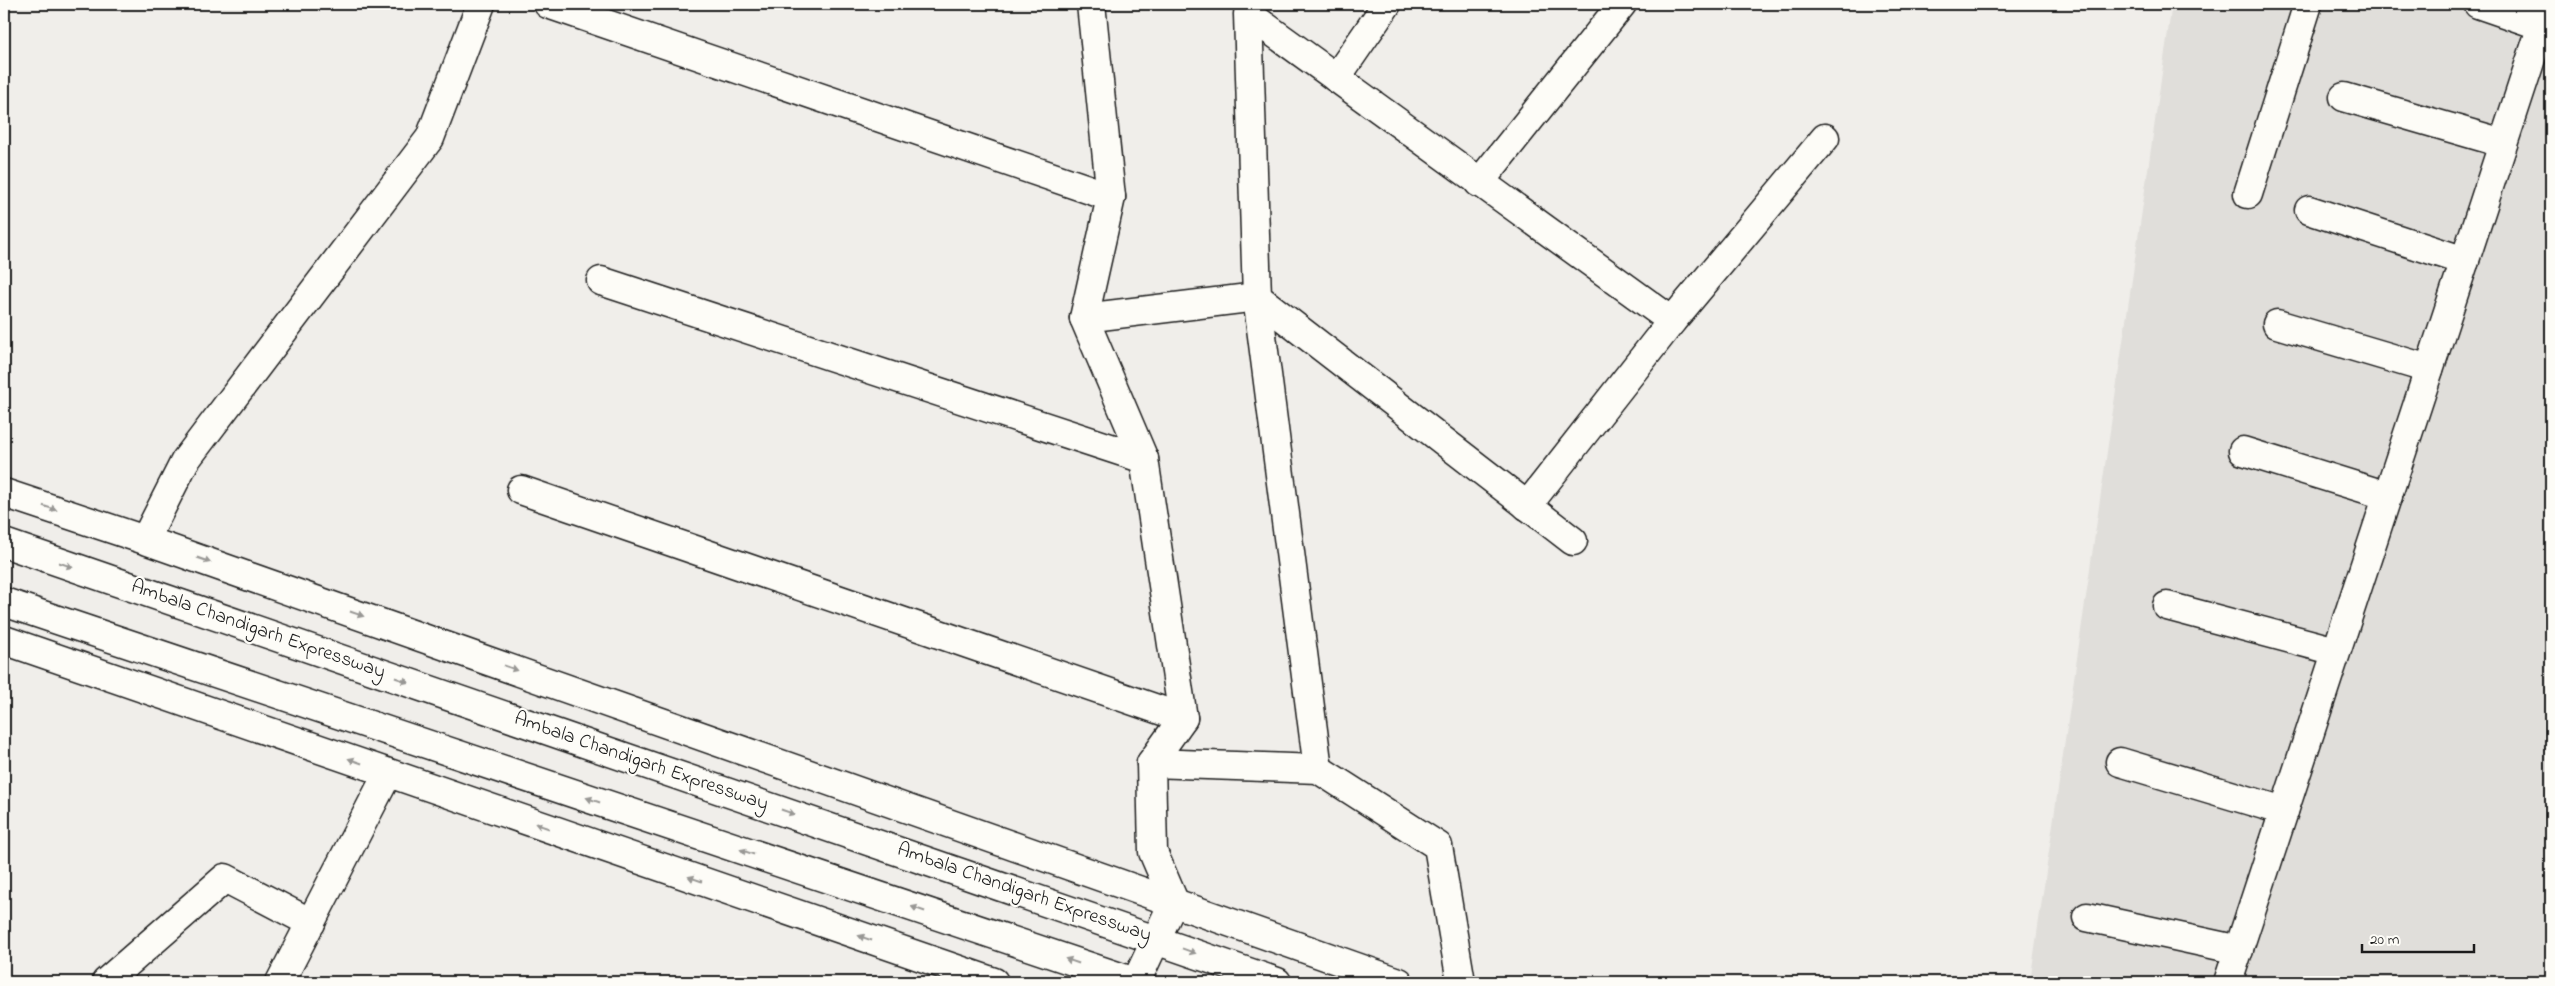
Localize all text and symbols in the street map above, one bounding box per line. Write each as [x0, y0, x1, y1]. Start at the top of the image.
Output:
one-way arrow [43, 504, 58, 512]
one-way arrow [197, 556, 212, 564]
one-way arrow [59, 561, 74, 569]
street label: Ambala Chandigarh Expressway [127, 573, 389, 688]
one-way arrow [350, 610, 365, 618]
one-way arrow [503, 665, 518, 672]
one-way arrow [395, 676, 410, 684]
street label: Ambala Chandigarh Expressway [510, 705, 772, 820]
one-way arrow [347, 757, 362, 765]
one-way arrow [585, 796, 600, 804]
one-way arrow [780, 809, 795, 816]
one-way arrow [534, 822, 549, 830]
street label: Ambala Chandigarh Expressway [893, 836, 1155, 951]
one-way arrow [739, 848, 754, 856]
one-way arrow [688, 875, 703, 882]
one-way arrow [910, 905, 925, 913]
scale bar [2362, 921, 2475, 953]
text: 20 m [2370, 929, 2400, 951]
one-way arrow [858, 934, 873, 941]
one-way arrow [1182, 948, 1197, 955]
one-way arrow [1064, 957, 1079, 964]

